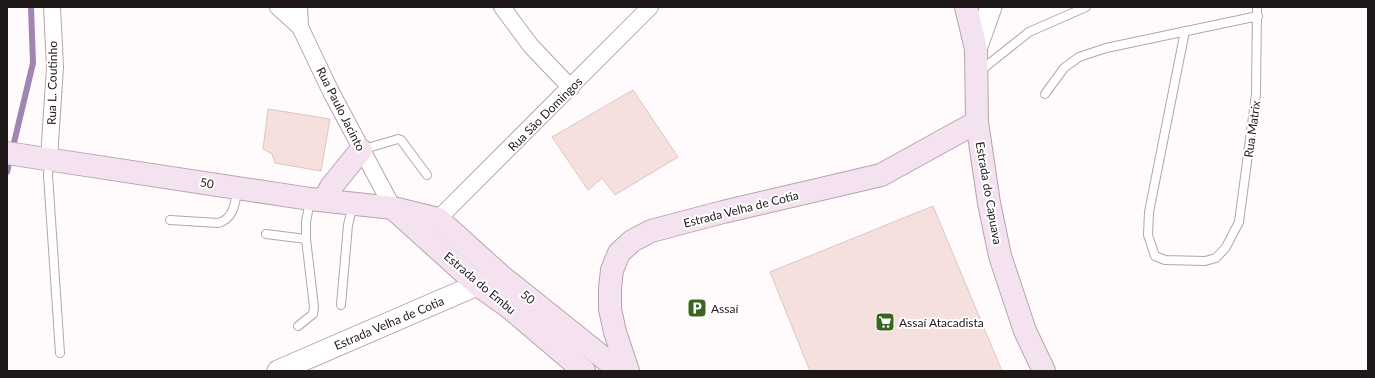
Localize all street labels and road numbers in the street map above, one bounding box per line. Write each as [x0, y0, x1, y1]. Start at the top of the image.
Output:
street label: Rua L. Coutinho [44, 41, 60, 125]
street label: Rua Paulo Jacinto [313, 65, 369, 154]
street label: Rua São Domingos [505, 74, 585, 154]
street label: Rua Matrix [1241, 100, 1263, 158]
street label: Estrada do Capuava [973, 140, 1005, 246]
street label: 50 [199, 175, 215, 192]
street label: Estrada Velha de Cotia [682, 187, 800, 231]
street label: Estrada do Embu [441, 249, 519, 317]
street label: 50 [518, 287, 538, 307]
street label: Estrada Velha de Cotia [332, 293, 446, 353]

